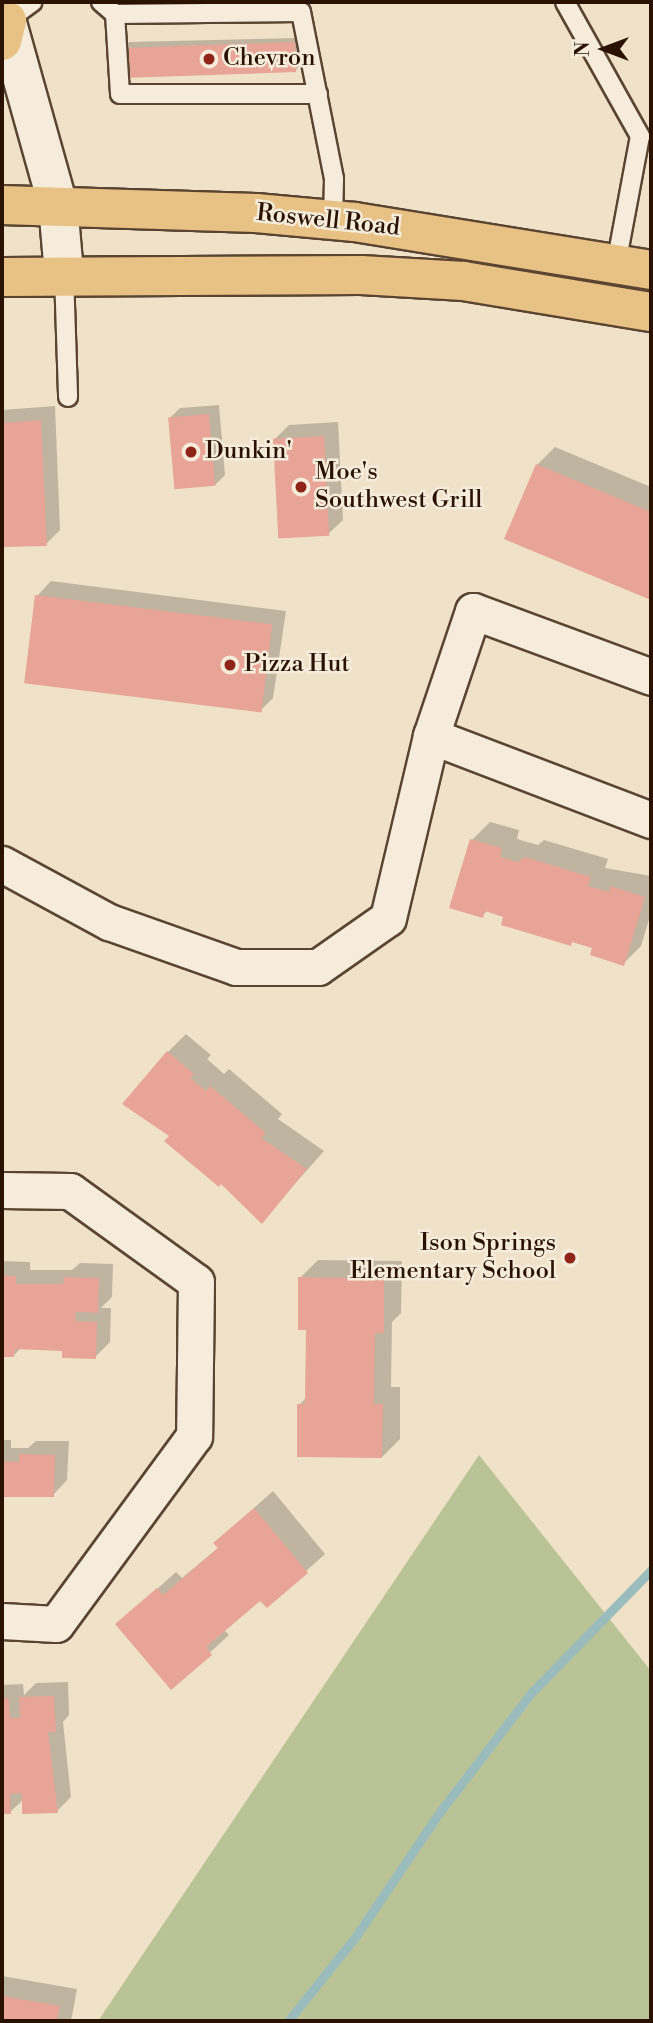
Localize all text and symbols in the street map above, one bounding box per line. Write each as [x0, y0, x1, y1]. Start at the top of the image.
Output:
north arrow [569, 14, 639, 84]
text: N [571, 41, 595, 57]
place label: Chevron [223, 45, 316, 73]
marker: Chevron [201, 51, 217, 67]
street label: Roswell Road [255, 199, 401, 243]
place label: Dunkin' [205, 438, 292, 466]
marker: Dunkin' [183, 444, 199, 460]
place label: Moe's Southwest Grill [315, 459, 482, 515]
marker: Moe's Southwest Grill [293, 479, 309, 495]
place label: Pizza Hut [244, 651, 350, 679]
marker: Pizza Hut [222, 657, 238, 673]
place label: Ison Springs Elementary School [350, 1230, 556, 1286]
marker: Ison Springs Elementary School [562, 1250, 578, 1266]

